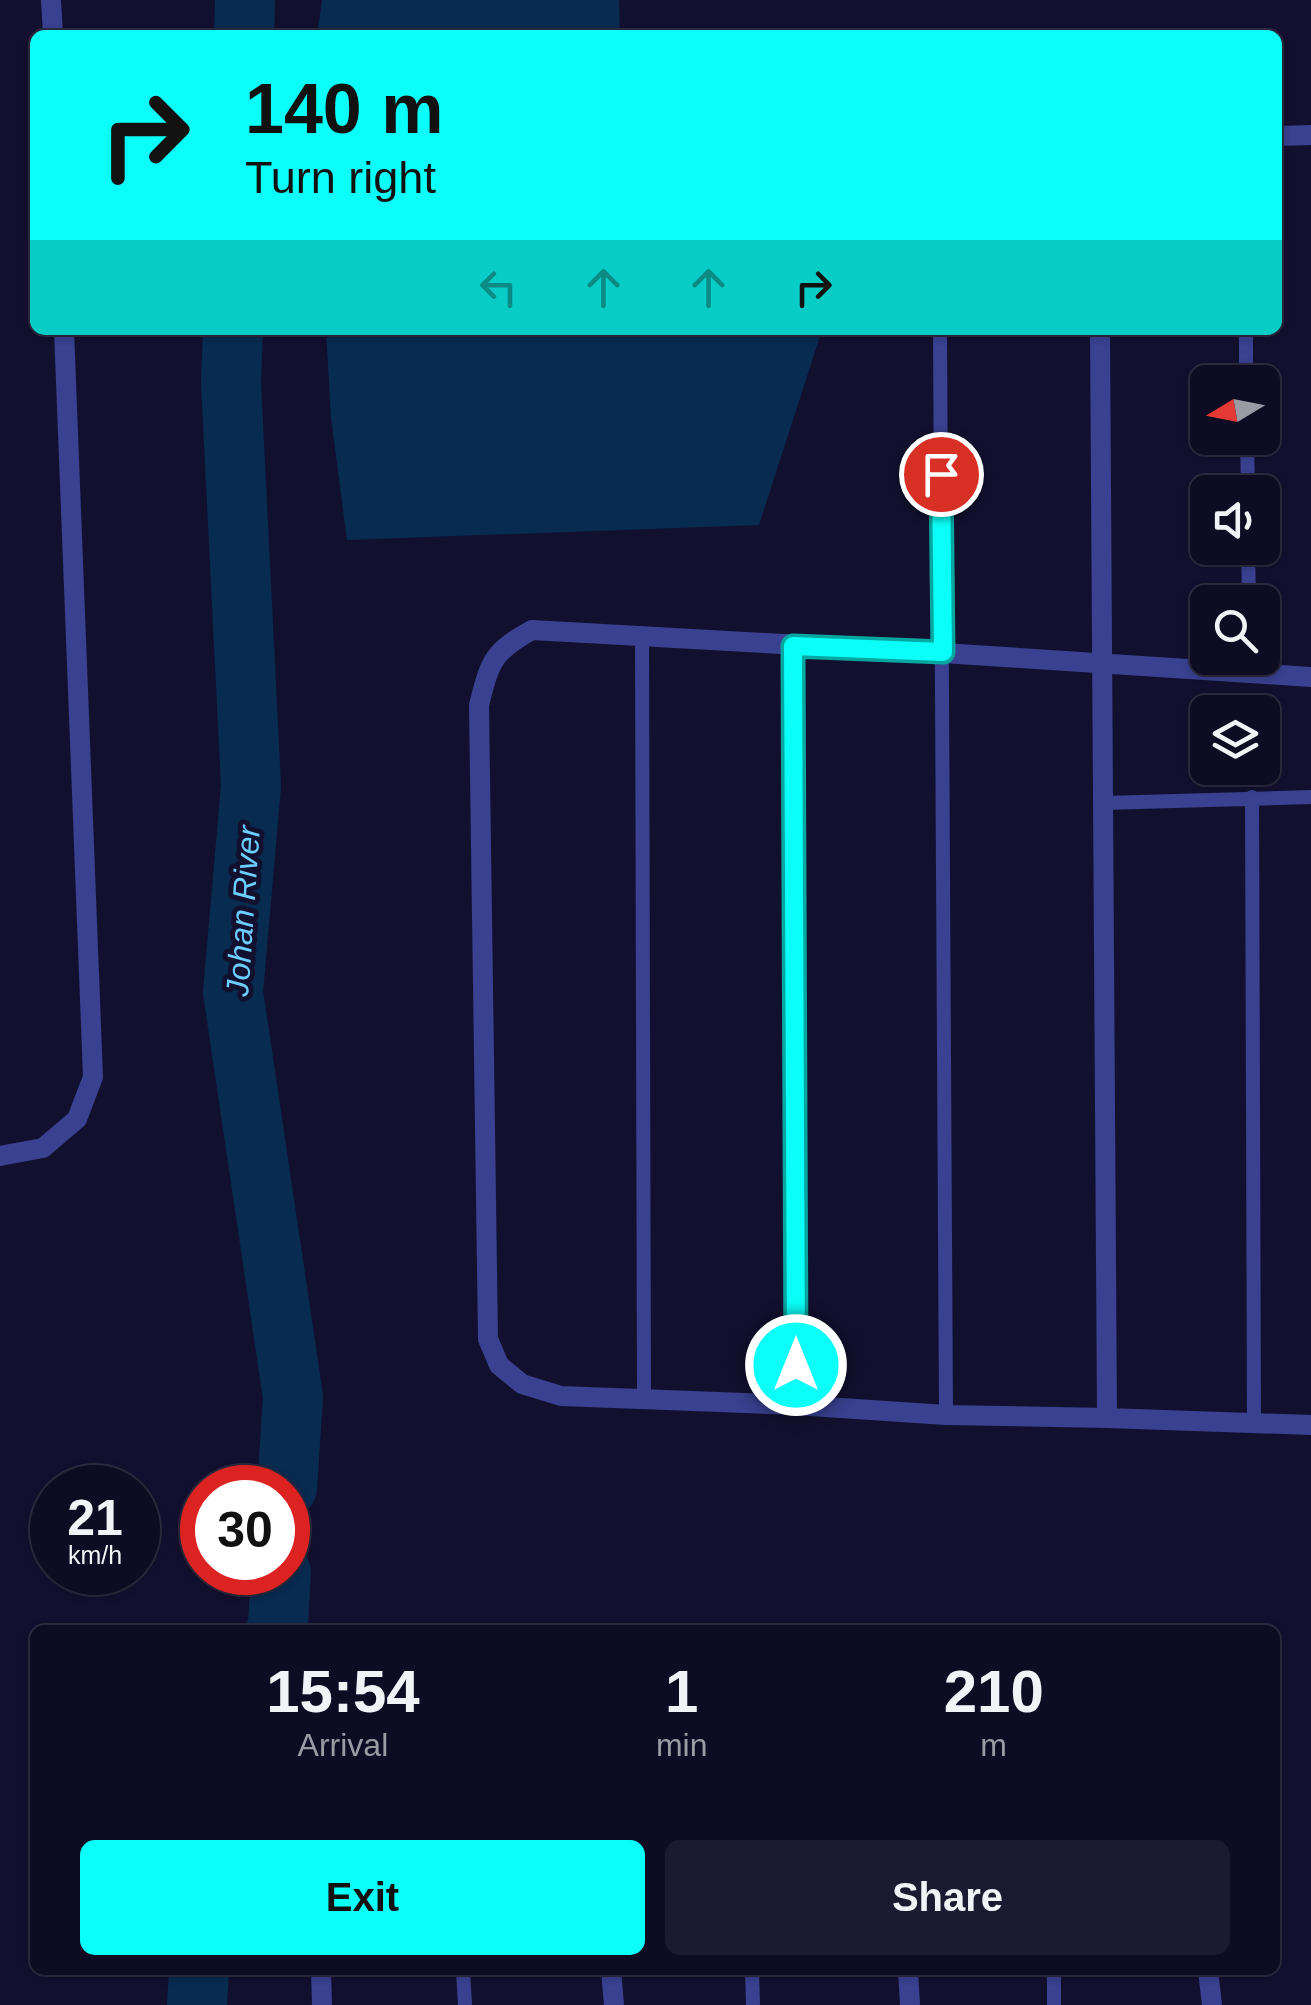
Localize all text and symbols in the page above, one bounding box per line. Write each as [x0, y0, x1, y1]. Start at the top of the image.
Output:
icon: right [80, 70, 210, 200]
text: 140 m [245, 70, 443, 148]
text: Turn right [245, 152, 436, 203]
icon: left [471, 260, 526, 315]
icon: ahead [576, 260, 631, 315]
icon: ahead [681, 260, 736, 315]
icon: right [786, 260, 841, 315]
north arrow [1190, 365, 1280, 455]
map controls [1190, 365, 1280, 785]
pin [899, 432, 984, 517]
icon: arrive [914, 447, 969, 502]
button: sound [1190, 475, 1280, 565]
button: search [1190, 585, 1280, 675]
button: layers [1190, 695, 1280, 785]
water label: Johan River [219, 823, 267, 998]
position arrow [744, 1313, 848, 1417]
speed limit sign: 30 [180, 1465, 310, 1595]
text: 21 [67, 1490, 123, 1546]
text: km/h [68, 1541, 122, 1569]
text: 15:54 [266, 1658, 420, 1725]
text: 1 [665, 1658, 698, 1725]
text: 210 [944, 1658, 1044, 1725]
text: Arrival [298, 1727, 388, 1763]
text: min [656, 1727, 707, 1763]
text: m [980, 1727, 1007, 1763]
button: Exit [80, 1840, 645, 1955]
button: Share [665, 1840, 1230, 1955]

